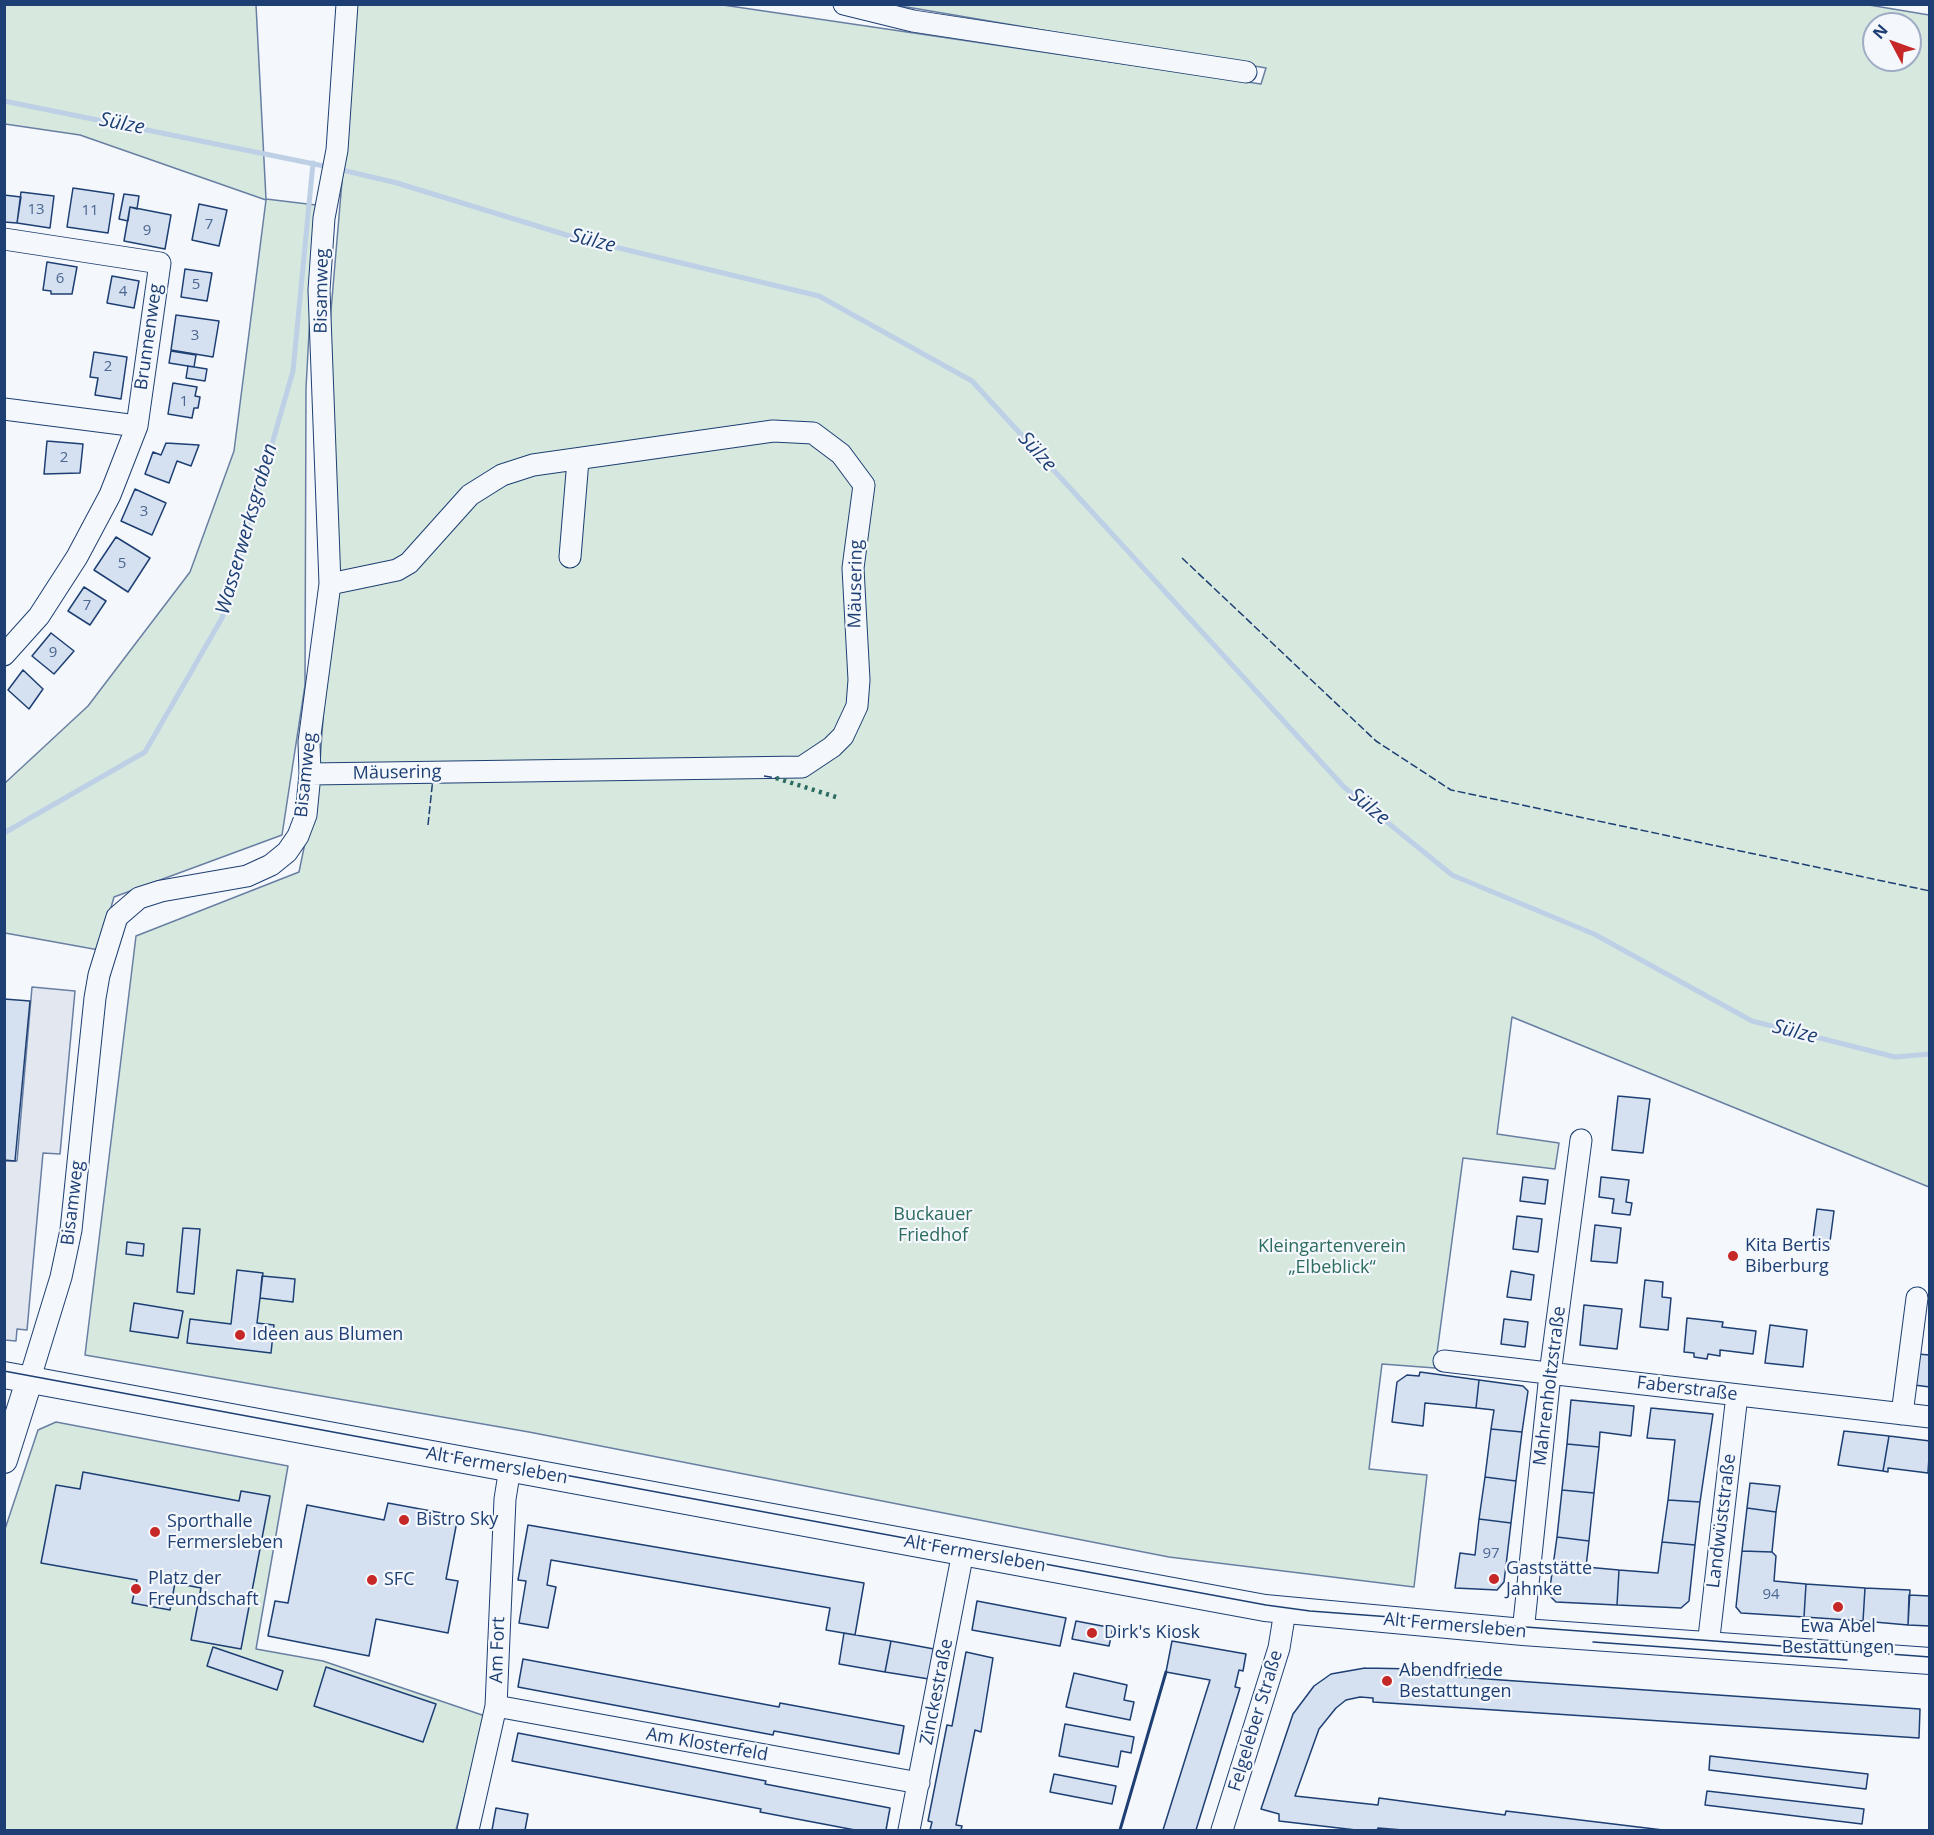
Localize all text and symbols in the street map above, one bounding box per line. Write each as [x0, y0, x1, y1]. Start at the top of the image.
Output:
north arrow [1862, 12, 1922, 72]
text: N [1867, 19, 1892, 44]
water label: Sülze [97, 108, 147, 140]
house number: 13 [27, 201, 45, 219]
house number: 11 [81, 202, 99, 220]
house number: 7 [205, 216, 213, 234]
house number: 9 [143, 222, 151, 240]
water label: Sülze [568, 224, 618, 258]
street label: Bisamweg [310, 248, 334, 334]
house number: 6 [56, 270, 64, 288]
house number: 5 [192, 276, 200, 294]
street label: Brunnenweg [131, 282, 167, 392]
house number: 4 [119, 283, 127, 301]
house number: 3 [191, 327, 199, 345]
house number: 2 [104, 358, 112, 376]
house number: 1 [180, 393, 188, 411]
water label: Sülze [1013, 427, 1061, 477]
water label: Wasserwerksgraben [211, 441, 283, 617]
house number: 2 [60, 449, 68, 467]
house number: 3 [140, 503, 148, 521]
street label: Mäusering [844, 540, 868, 628]
house number: 5 [118, 555, 126, 573]
house number: 7 [83, 597, 91, 615]
house number: 9 [49, 644, 57, 662]
street label: Bisamweg [291, 731, 321, 819]
street label: Mäusering [353, 761, 441, 785]
water label: Sülze [1344, 783, 1394, 831]
water label: Sülze [1770, 1015, 1820, 1049]
street label: Bisamweg [57, 1159, 89, 1247]
park label: Buckauer Friedhof [893, 1204, 973, 1246]
place label: Kita Bertis Biberburg [1745, 1235, 1830, 1278]
park label: Kleingartenverein „Elbeblick“ [1258, 1236, 1406, 1278]
marker: Kita Bertis Biberburg [1726, 1249, 1740, 1263]
street label: Mahrenholtzstraße [1529, 1305, 1571, 1467]
place label: Ideen aus Blumen [252, 1324, 403, 1346]
marker: Ideen aus Blumen [233, 1328, 247, 1342]
street label: Faberstraße [1635, 1372, 1739, 1406]
street label: Alt Fermersleben [425, 1443, 569, 1489]
street label: Landwüststraße [1703, 1453, 1741, 1589]
place label: Bistro Sky [416, 1509, 498, 1531]
place label: Sporthalle Fermersleben [167, 1511, 283, 1553]
marker: Bistro Sky [397, 1513, 411, 1527]
marker: Sporthalle Fermersleben [148, 1525, 162, 1539]
street label: Alt Fermersleben [903, 1531, 1047, 1577]
house number: 97 [1482, 1545, 1500, 1563]
place label: Gaststätte Jahnke [1506, 1558, 1592, 1600]
place label: Platz der Freundschaft [148, 1568, 259, 1610]
place label: SFC [384, 1569, 414, 1591]
marker: Gaststätte Jahnke [1487, 1572, 1501, 1586]
marker: SFC [365, 1573, 379, 1587]
marker: Platz der Freundschaft [129, 1582, 143, 1596]
house number: 94 [1762, 1586, 1780, 1604]
marker: Ewa Abel Bestattungen [1831, 1600, 1845, 1614]
street label: Alt Fermersleben [1383, 1609, 1527, 1643]
street label: Am Fort [486, 1616, 510, 1684]
place label: Ewa Abel Bestattungen [1782, 1616, 1894, 1658]
place label: Dirk's Kiosk [1104, 1622, 1200, 1644]
marker: Dirk's Kiosk [1085, 1626, 1099, 1640]
street label: Zinckestraße [916, 1637, 958, 1747]
street label: Felgeleber Straße [1224, 1648, 1288, 1794]
place label: Abendfriede Bestattungen [1399, 1660, 1512, 1702]
marker: Abendfriede Bestattungen [1380, 1674, 1394, 1688]
street label: Am Klosterfeld [644, 1724, 770, 1766]

